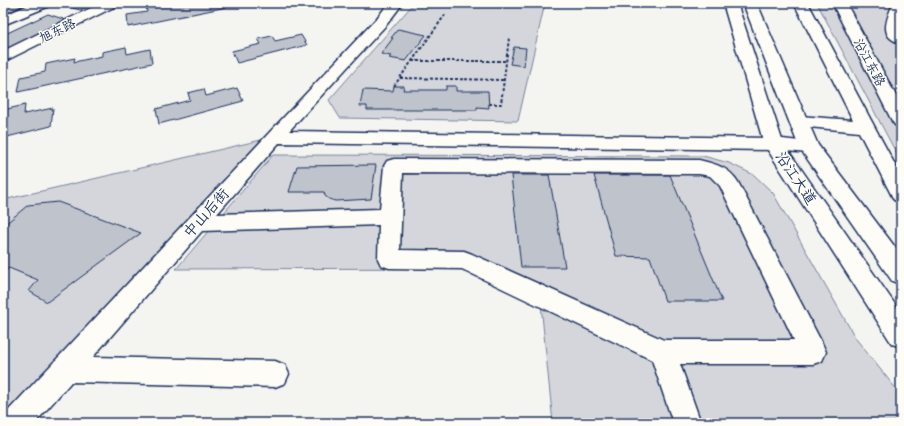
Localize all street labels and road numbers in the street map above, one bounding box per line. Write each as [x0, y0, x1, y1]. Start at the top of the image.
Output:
street label: 旭东路 [36, 15, 80, 49]
street label: 沿江东路 [847, 36, 888, 91]
street label: 沿江大道 [768, 148, 820, 210]
street label: 中山后街 [179, 185, 236, 244]

